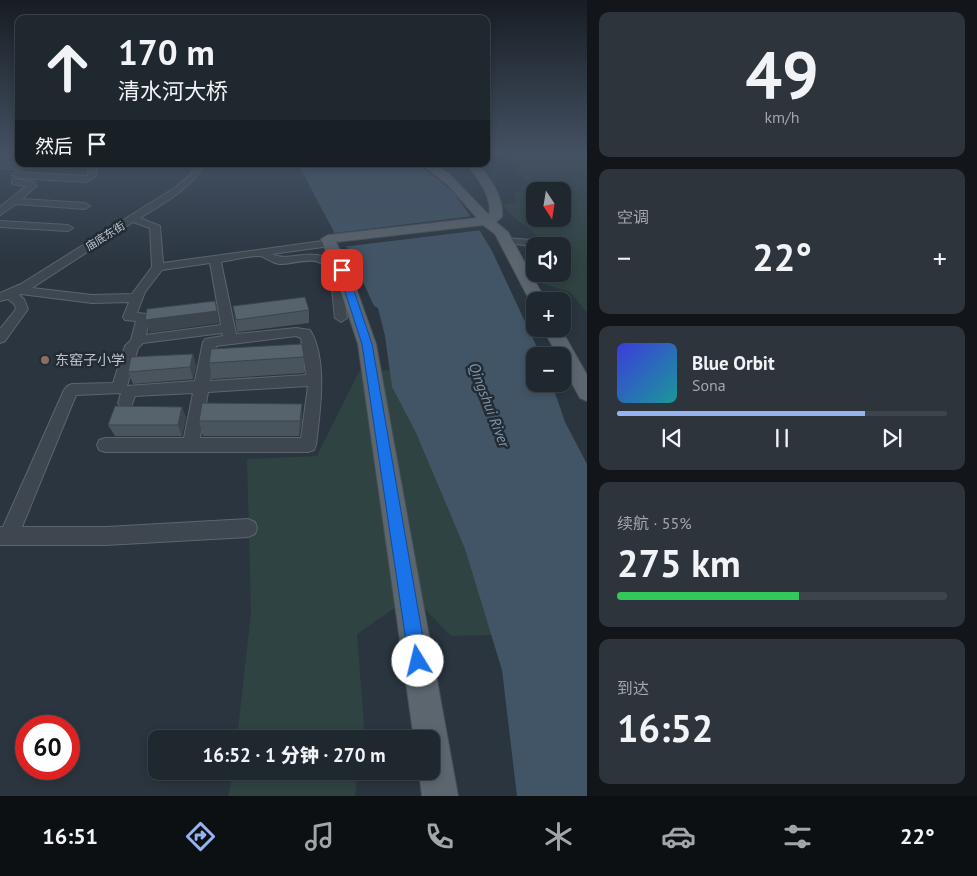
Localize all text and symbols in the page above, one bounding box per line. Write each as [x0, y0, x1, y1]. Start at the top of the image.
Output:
text: 170 m [118, 29, 215, 75]
text: 49 [745, 32, 819, 116]
icon: ahead [35, 35, 100, 100]
text: 清水河大桥 [118, 77, 228, 105]
text: km/h [764, 107, 800, 127]
icon: arrive [83, 130, 111, 158]
text: 然后 [35, 134, 73, 158]
north arrow [526, 182, 571, 228]
map controls [526, 182, 571, 392]
text: 空调 [617, 207, 649, 227]
street label: 庙底东街 [83, 218, 127, 254]
text: 22° [752, 232, 812, 281]
button: sound [526, 237, 571, 282]
text: − [617, 239, 631, 276]
text: + [933, 239, 947, 276]
pin [321, 249, 363, 291]
icon: arrive [328, 256, 356, 284]
button: + [526, 292, 571, 337]
button: − [526, 347, 571, 392]
place label: 东窑子小学 [55, 351, 125, 369]
text: Blue Orbit [692, 351, 775, 375]
marker: 东窑子小学 [39, 354, 51, 366]
water label: Qingshui River [465, 360, 515, 451]
text: Sona [692, 375, 726, 395]
icon: previous [658, 424, 686, 452]
icon: pause [768, 424, 796, 452]
icon: next [878, 424, 906, 452]
text: 续航 · 55% [617, 513, 692, 533]
text: 275 km [617, 538, 741, 587]
position arrow [391, 634, 443, 686]
text: 到达 [617, 678, 649, 698]
text: 16:52 [617, 703, 713, 752]
speed limit sign: 60 [15, 715, 80, 780]
text: 16:52 · 1 分钟 · 270 m [202, 743, 386, 767]
icon: directions [183, 819, 218, 854]
icon: music [302, 819, 337, 854]
icon: phone [422, 819, 457, 854]
icon: climate [541, 819, 576, 854]
icon: car [661, 819, 696, 854]
icon: filters [780, 819, 815, 854]
text: 16:51 [42, 822, 98, 850]
text: 22° [900, 822, 935, 850]

